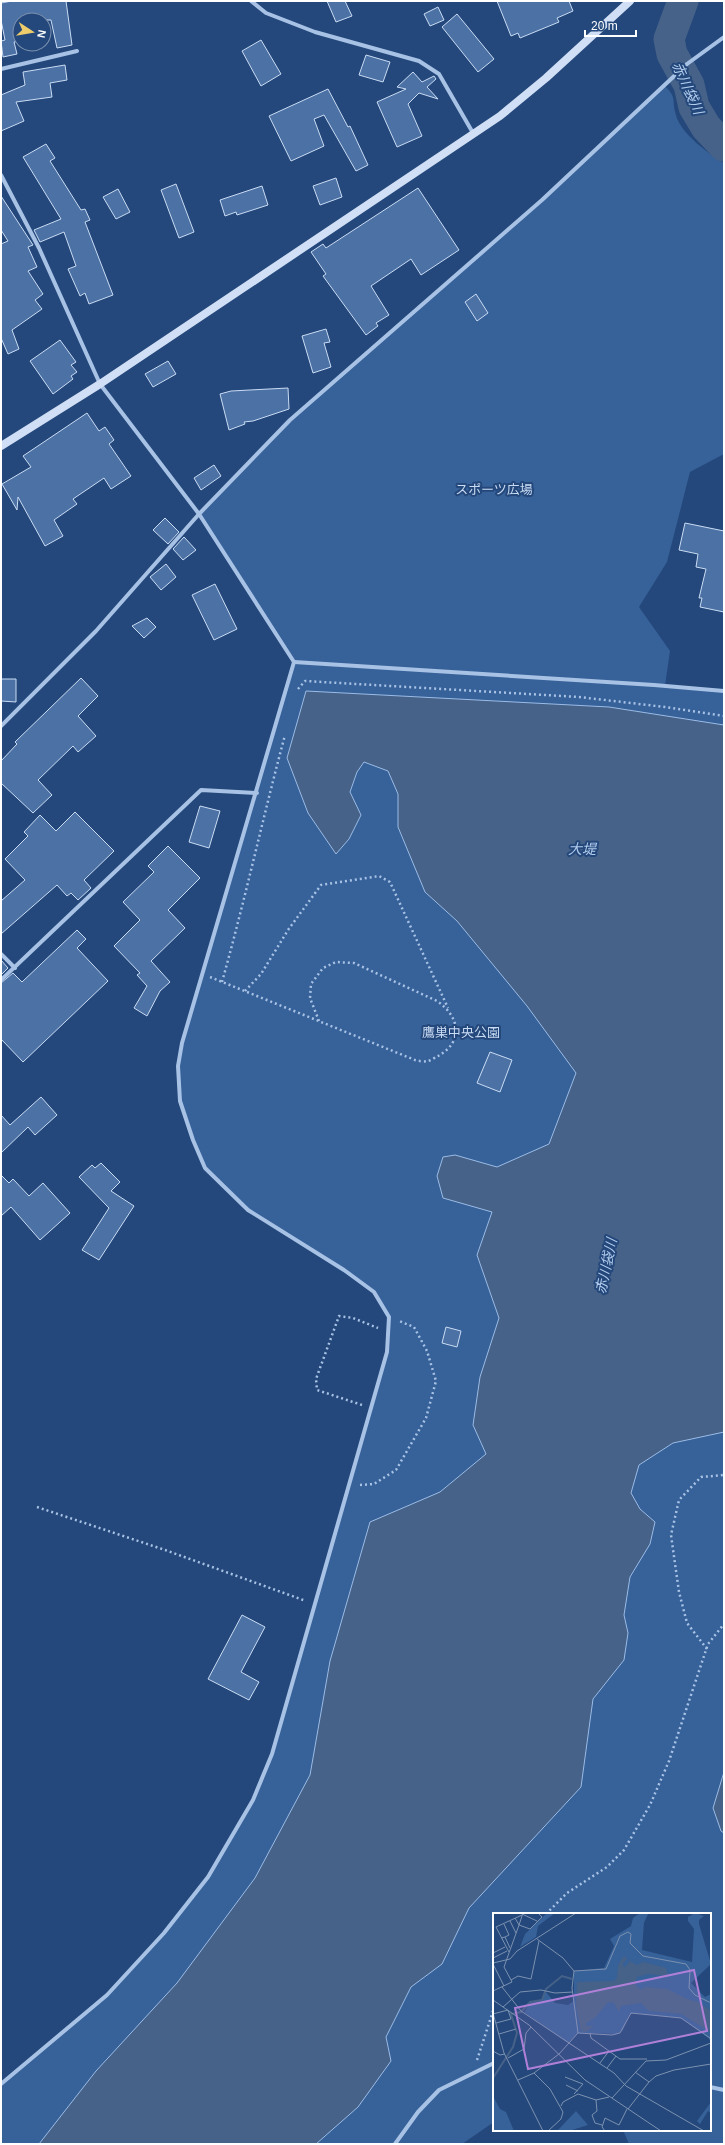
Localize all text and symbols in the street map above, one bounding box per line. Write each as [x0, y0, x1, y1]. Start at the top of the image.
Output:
north arrow [12, 12, 52, 52]
scale bar [585, 12, 636, 38]
text: 20 m [591, 19, 618, 33]
text: N [35, 29, 48, 39]
water label: 赤川袋川 [669, 59, 708, 119]
park label: スポーツ広場 [455, 482, 533, 497]
water label: 大堤 [568, 841, 598, 857]
park label: 鷹巣中央公園 [422, 1025, 500, 1040]
water label: 赤川袋川 [592, 1235, 620, 1295]
inset map [493, 1913, 711, 2131]

